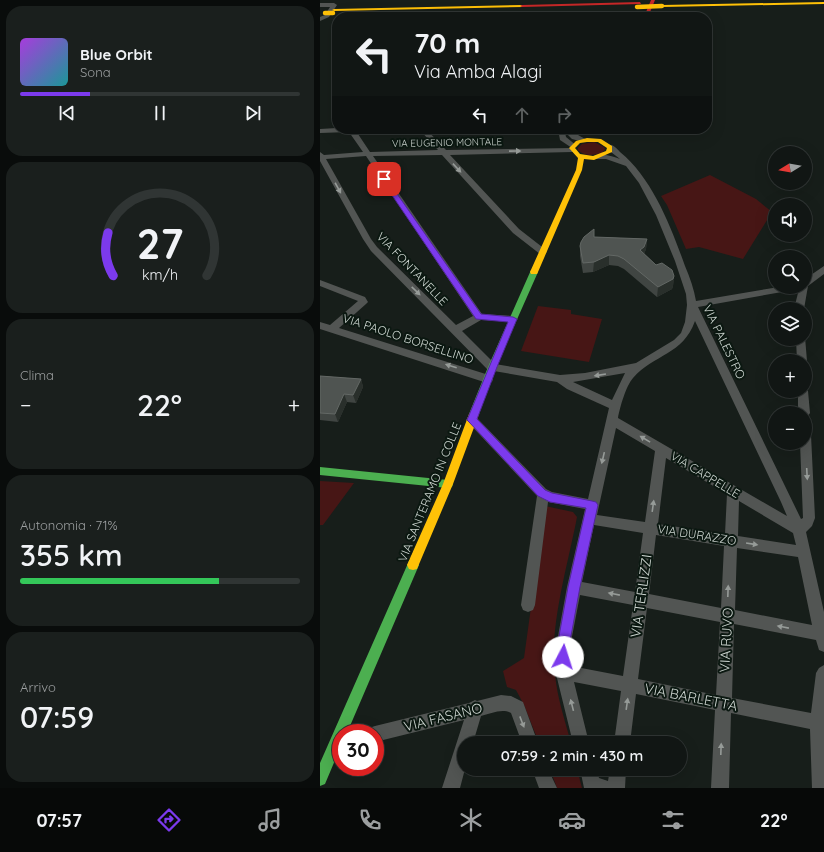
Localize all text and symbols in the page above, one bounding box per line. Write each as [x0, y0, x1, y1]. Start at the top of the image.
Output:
text: 70 m [414, 25, 480, 60]
icon: left [348, 28, 400, 80]
text: Blue Orbit [80, 45, 153, 64]
text: Via Amba Alagi [414, 60, 542, 83]
text: Sona [80, 64, 111, 80]
icon: previous [56, 102, 78, 124]
icon: pause [149, 102, 171, 124]
icon: next [242, 102, 264, 124]
icon: left [469, 104, 491, 126]
icon: ahead [511, 104, 533, 126]
icon: right [553, 104, 575, 126]
street label: VIA EUGENIO MONTALE [392, 135, 503, 150]
north arrow [768, 146, 812, 190]
map controls [768, 146, 812, 450]
one-way arrow [509, 148, 522, 154]
pin [367, 162, 401, 196]
one-way arrow [453, 163, 462, 173]
icon: arrive [373, 168, 395, 190]
one-way arrow [335, 182, 342, 194]
button: sound [768, 198, 812, 242]
text: 27 [137, 216, 183, 268]
street label: VIA FONTANELLE [374, 229, 451, 309]
button: search [768, 250, 812, 294]
text: km/h [142, 265, 178, 283]
one-way arrow [411, 286, 421, 295]
street label: VIA PALESTRO [700, 302, 749, 381]
button: layers [768, 302, 812, 346]
street label: VIA PAOLO BORSELLINO [341, 310, 475, 367]
button: + [768, 354, 812, 398]
one-way arrow [445, 363, 457, 369]
text: Clima [20, 367, 54, 383]
one-way arrow [594, 372, 606, 378]
text: 22° [137, 386, 182, 424]
text: − [20, 391, 31, 419]
text: + [288, 391, 300, 419]
button: − [768, 406, 812, 450]
street label: VIA SANTERAMO IN COLLE [395, 420, 464, 564]
one-way arrow [639, 436, 651, 443]
street label: VIA CAPPELLE [668, 448, 743, 501]
one-way arrow [600, 452, 606, 464]
one-way arrow [804, 468, 810, 481]
one-way arrow [650, 500, 656, 512]
text: Autonomia · 71% [20, 517, 118, 533]
street label: VIA DURAZZO [657, 521, 738, 548]
text: 355 km [20, 536, 123, 574]
one-way arrow [746, 541, 758, 547]
street label: VIA TERLIZZI [626, 553, 656, 639]
one-way arrow [725, 584, 731, 597]
one-way arrow [608, 591, 620, 597]
street label: VIA RUVO [715, 607, 737, 673]
one-way arrow [777, 623, 789, 629]
position arrow [542, 636, 584, 678]
text: Arrivo [20, 679, 56, 695]
street label: VIA BARLETTA [643, 679, 739, 715]
text: 07:59 [20, 698, 94, 736]
one-way arrow [624, 698, 630, 710]
street label: VIA FASANO [402, 699, 484, 735]
one-way arrow [569, 699, 575, 711]
one-way arrow [520, 717, 526, 729]
speed limit sign: 30 [332, 724, 384, 776]
one-way arrow [718, 743, 725, 755]
text: 07:59 · 2 min · 430 m [501, 746, 643, 765]
icon: directions [155, 806, 183, 834]
icon: music [256, 806, 284, 834]
icon: phone [356, 806, 384, 834]
icon: climate [457, 806, 485, 834]
icon: car [558, 806, 586, 834]
icon: filters [659, 806, 687, 834]
text: 07:57 [36, 809, 82, 832]
text: 22° [760, 809, 788, 832]

